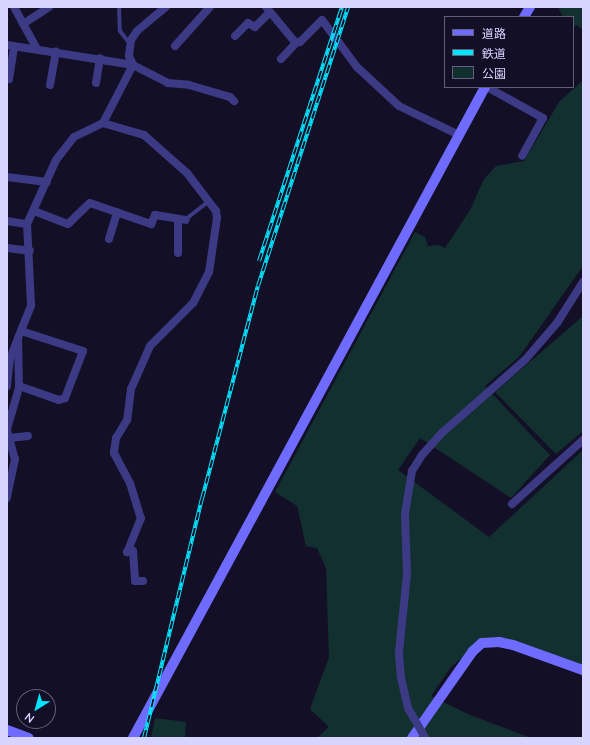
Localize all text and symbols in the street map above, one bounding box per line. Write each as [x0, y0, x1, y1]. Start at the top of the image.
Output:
legend [444, 16, 574, 88]
text: 道路 [482, 26, 506, 41]
text: 鉄道 [482, 46, 506, 61]
text: 公園 [482, 66, 506, 81]
north arrow [16, 689, 56, 729]
text: N [22, 710, 36, 726]

